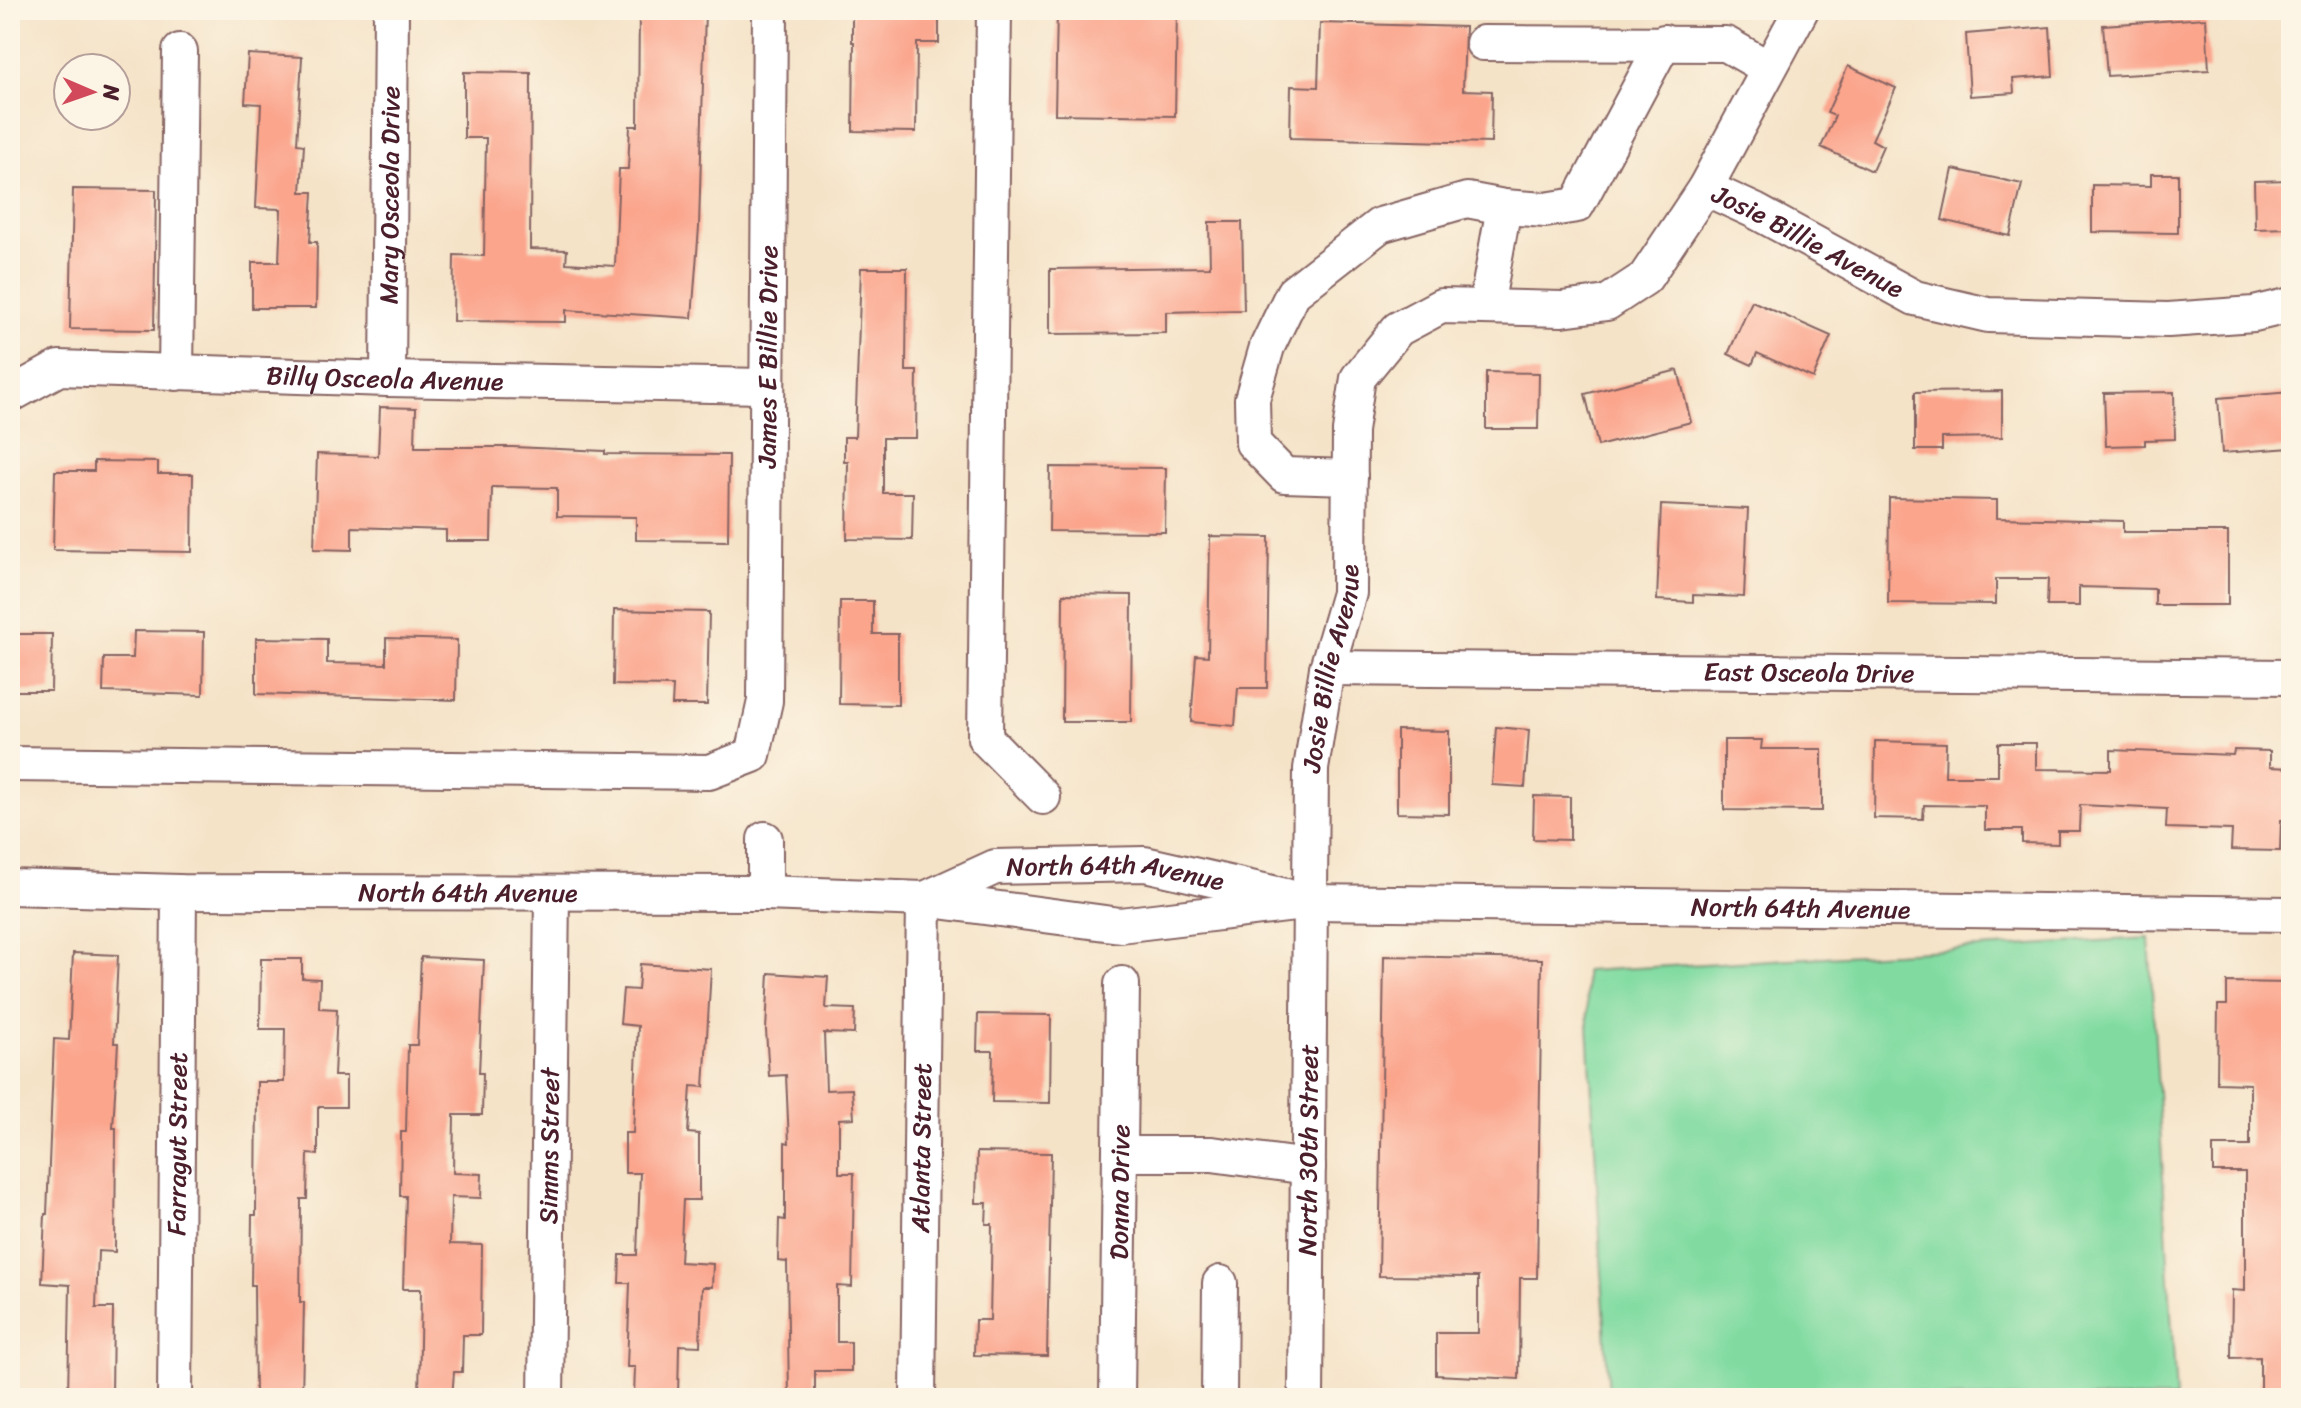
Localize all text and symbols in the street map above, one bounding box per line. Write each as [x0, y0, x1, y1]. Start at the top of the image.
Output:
north arrow [52, 52, 132, 132]
text: N [92, 83, 131, 102]
street label: Mary Osceola Drive [366, 86, 413, 304]
street label: Josie Billie Avenue [1704, 171, 1913, 311]
street label: James E Billie Drive [744, 245, 791, 469]
street label: Billy Osceola Avenue [266, 352, 504, 404]
street label: Josie Billie Avenue [1288, 564, 1372, 777]
street label: East Osceola Drive [1703, 649, 1915, 696]
street label: North 64th Avenue [1006, 841, 1229, 904]
street label: North 64th Avenue [358, 869, 578, 916]
street label: North 64th Avenue [1691, 884, 1911, 932]
street label: North 30th Street [1284, 1044, 1332, 1256]
street label: Farragut Street [153, 1052, 201, 1236]
street label: Atlanta Street [897, 1063, 945, 1234]
street label: Simms Street [525, 1066, 573, 1225]
street label: Donna Drive [1096, 1124, 1143, 1260]

